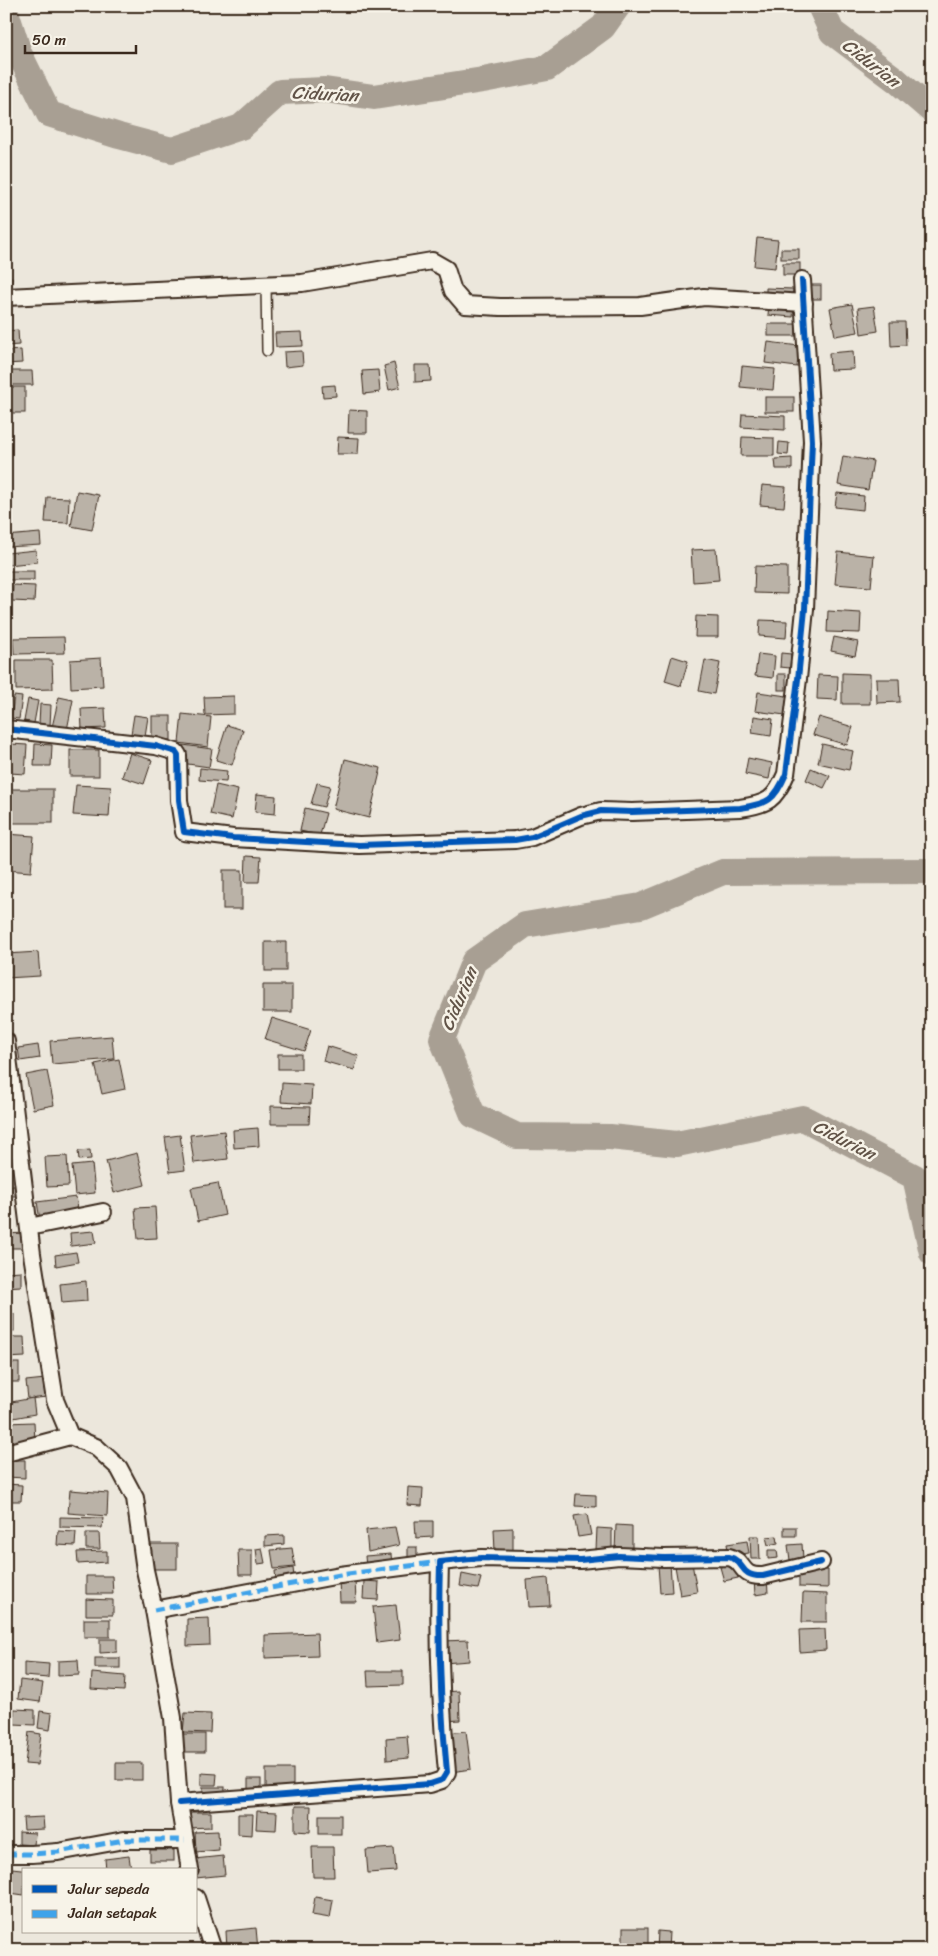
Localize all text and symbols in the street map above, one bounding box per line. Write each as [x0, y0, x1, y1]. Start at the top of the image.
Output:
scale bar [25, 22, 136, 54]
text: 50 m [32, 27, 67, 53]
water label: Cidurian [835, 30, 909, 97]
water label: Cidurian [291, 76, 361, 112]
water label: Cidurian [431, 960, 488, 1036]
water label: Cidurian [807, 1111, 883, 1170]
legend [22, 1868, 198, 1934]
text: Jalur sepeda [67, 1876, 150, 1902]
text: Jalan setapak [67, 1900, 157, 1926]

